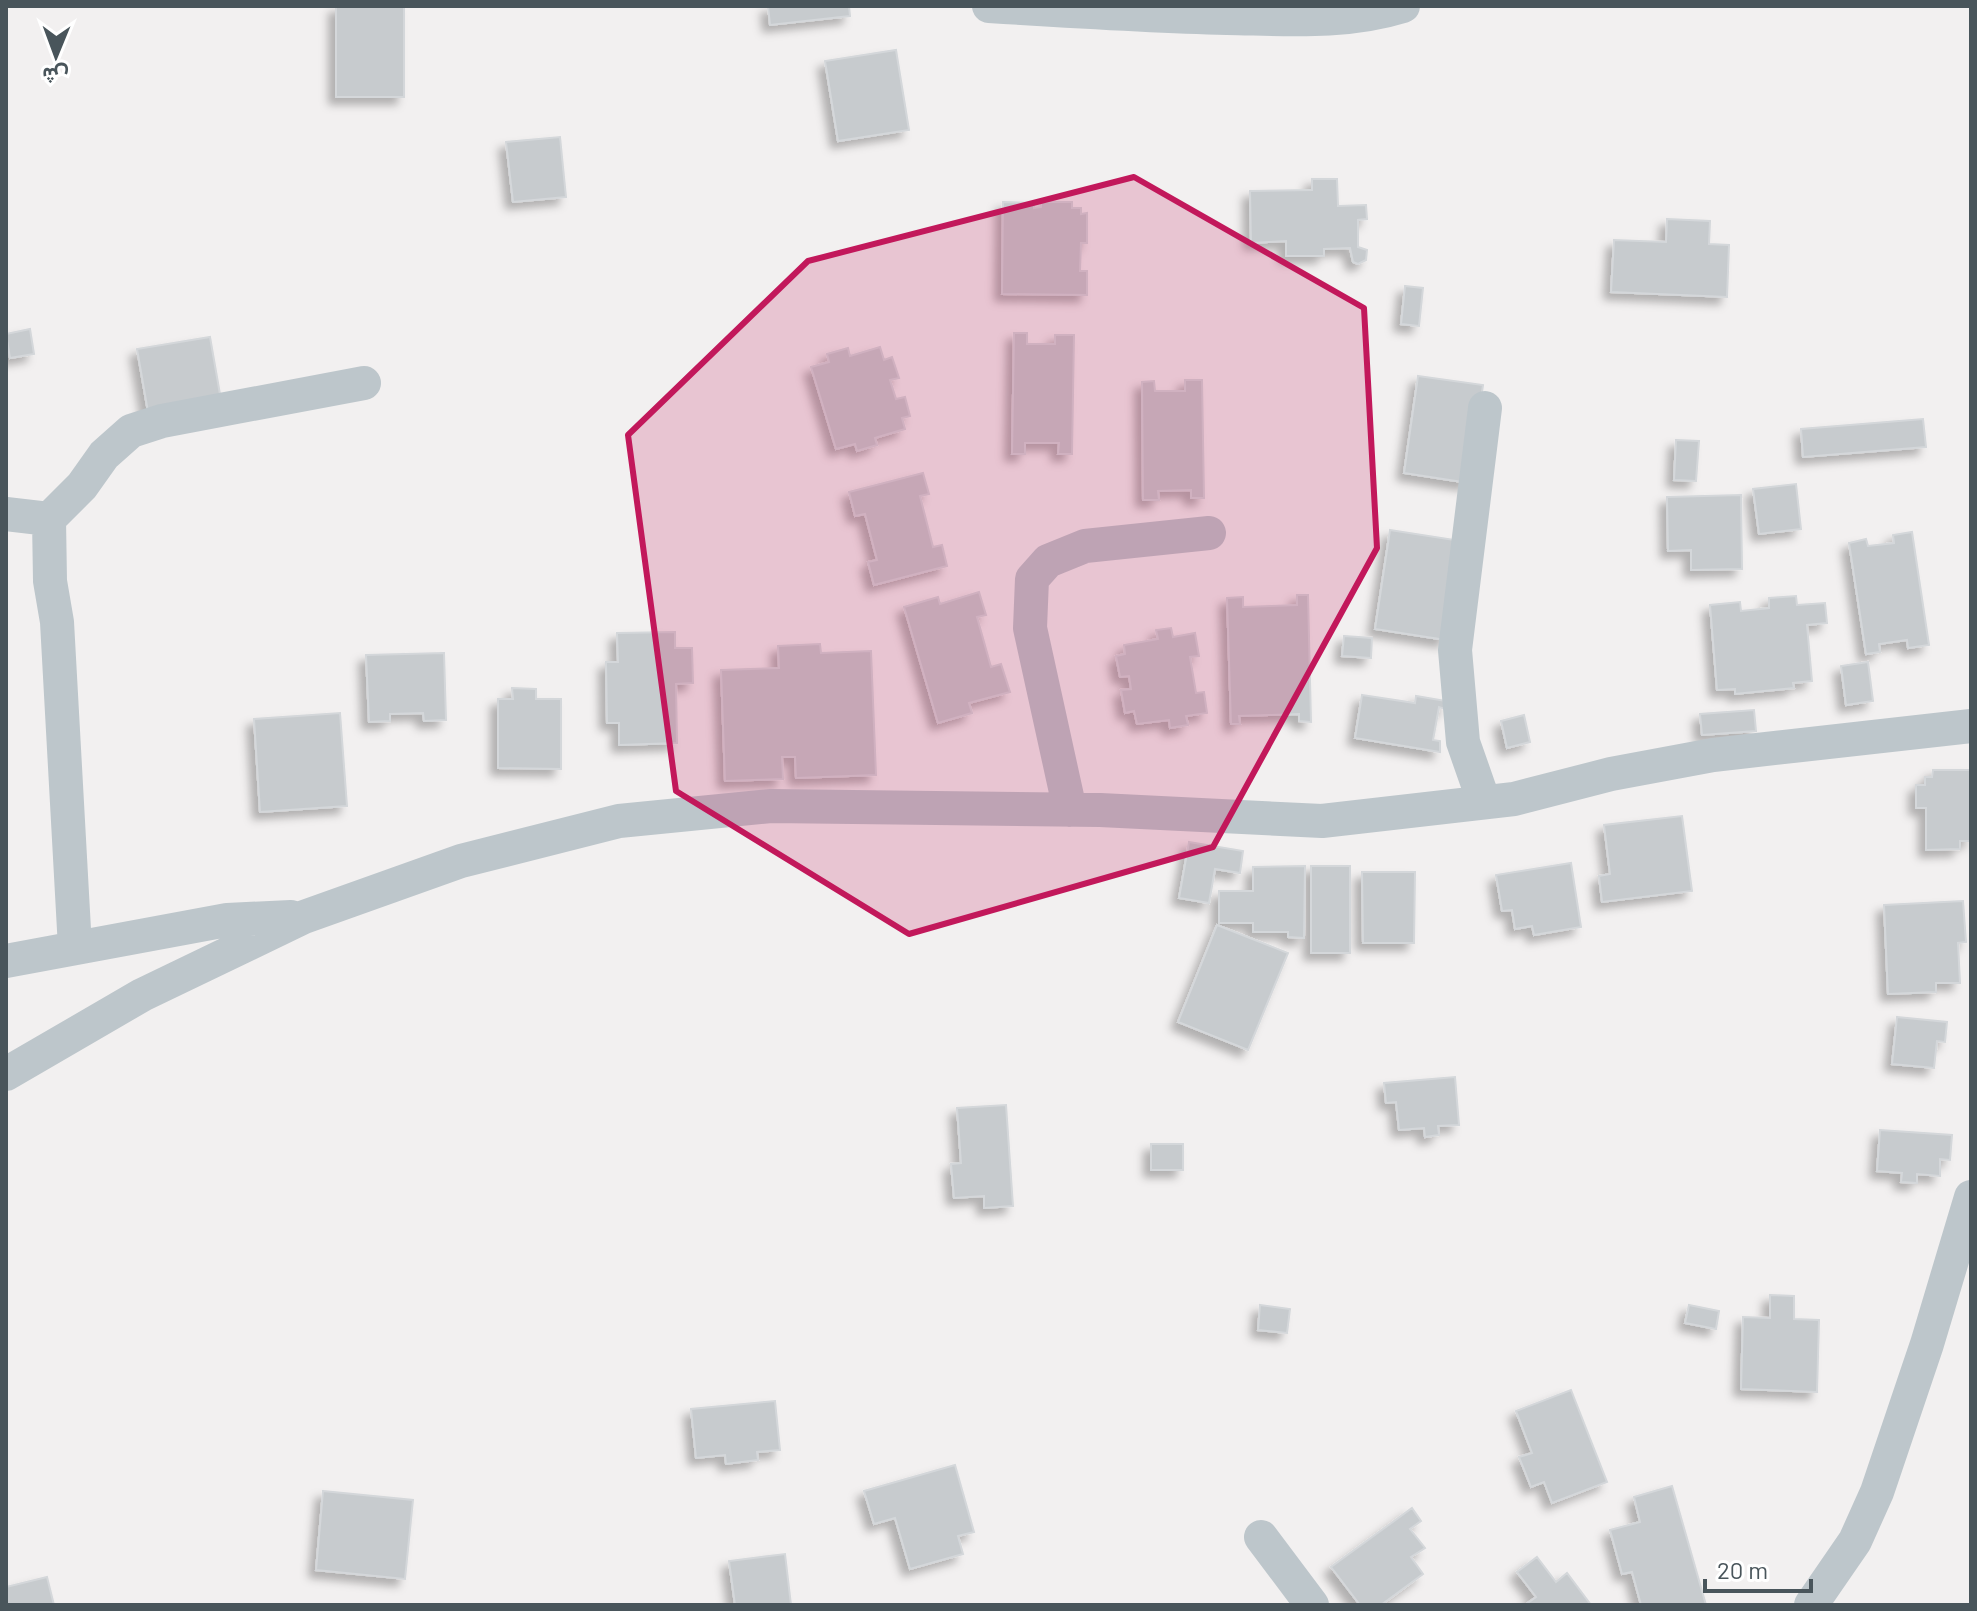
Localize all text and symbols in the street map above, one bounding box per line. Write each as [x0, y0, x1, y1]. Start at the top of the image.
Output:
north arrow [16, 16, 96, 96]
text: ش [42, 62, 69, 90]
scale bar [1705, 1543, 1811, 1593]
text: 20 m [1717, 1555, 1768, 1584]

